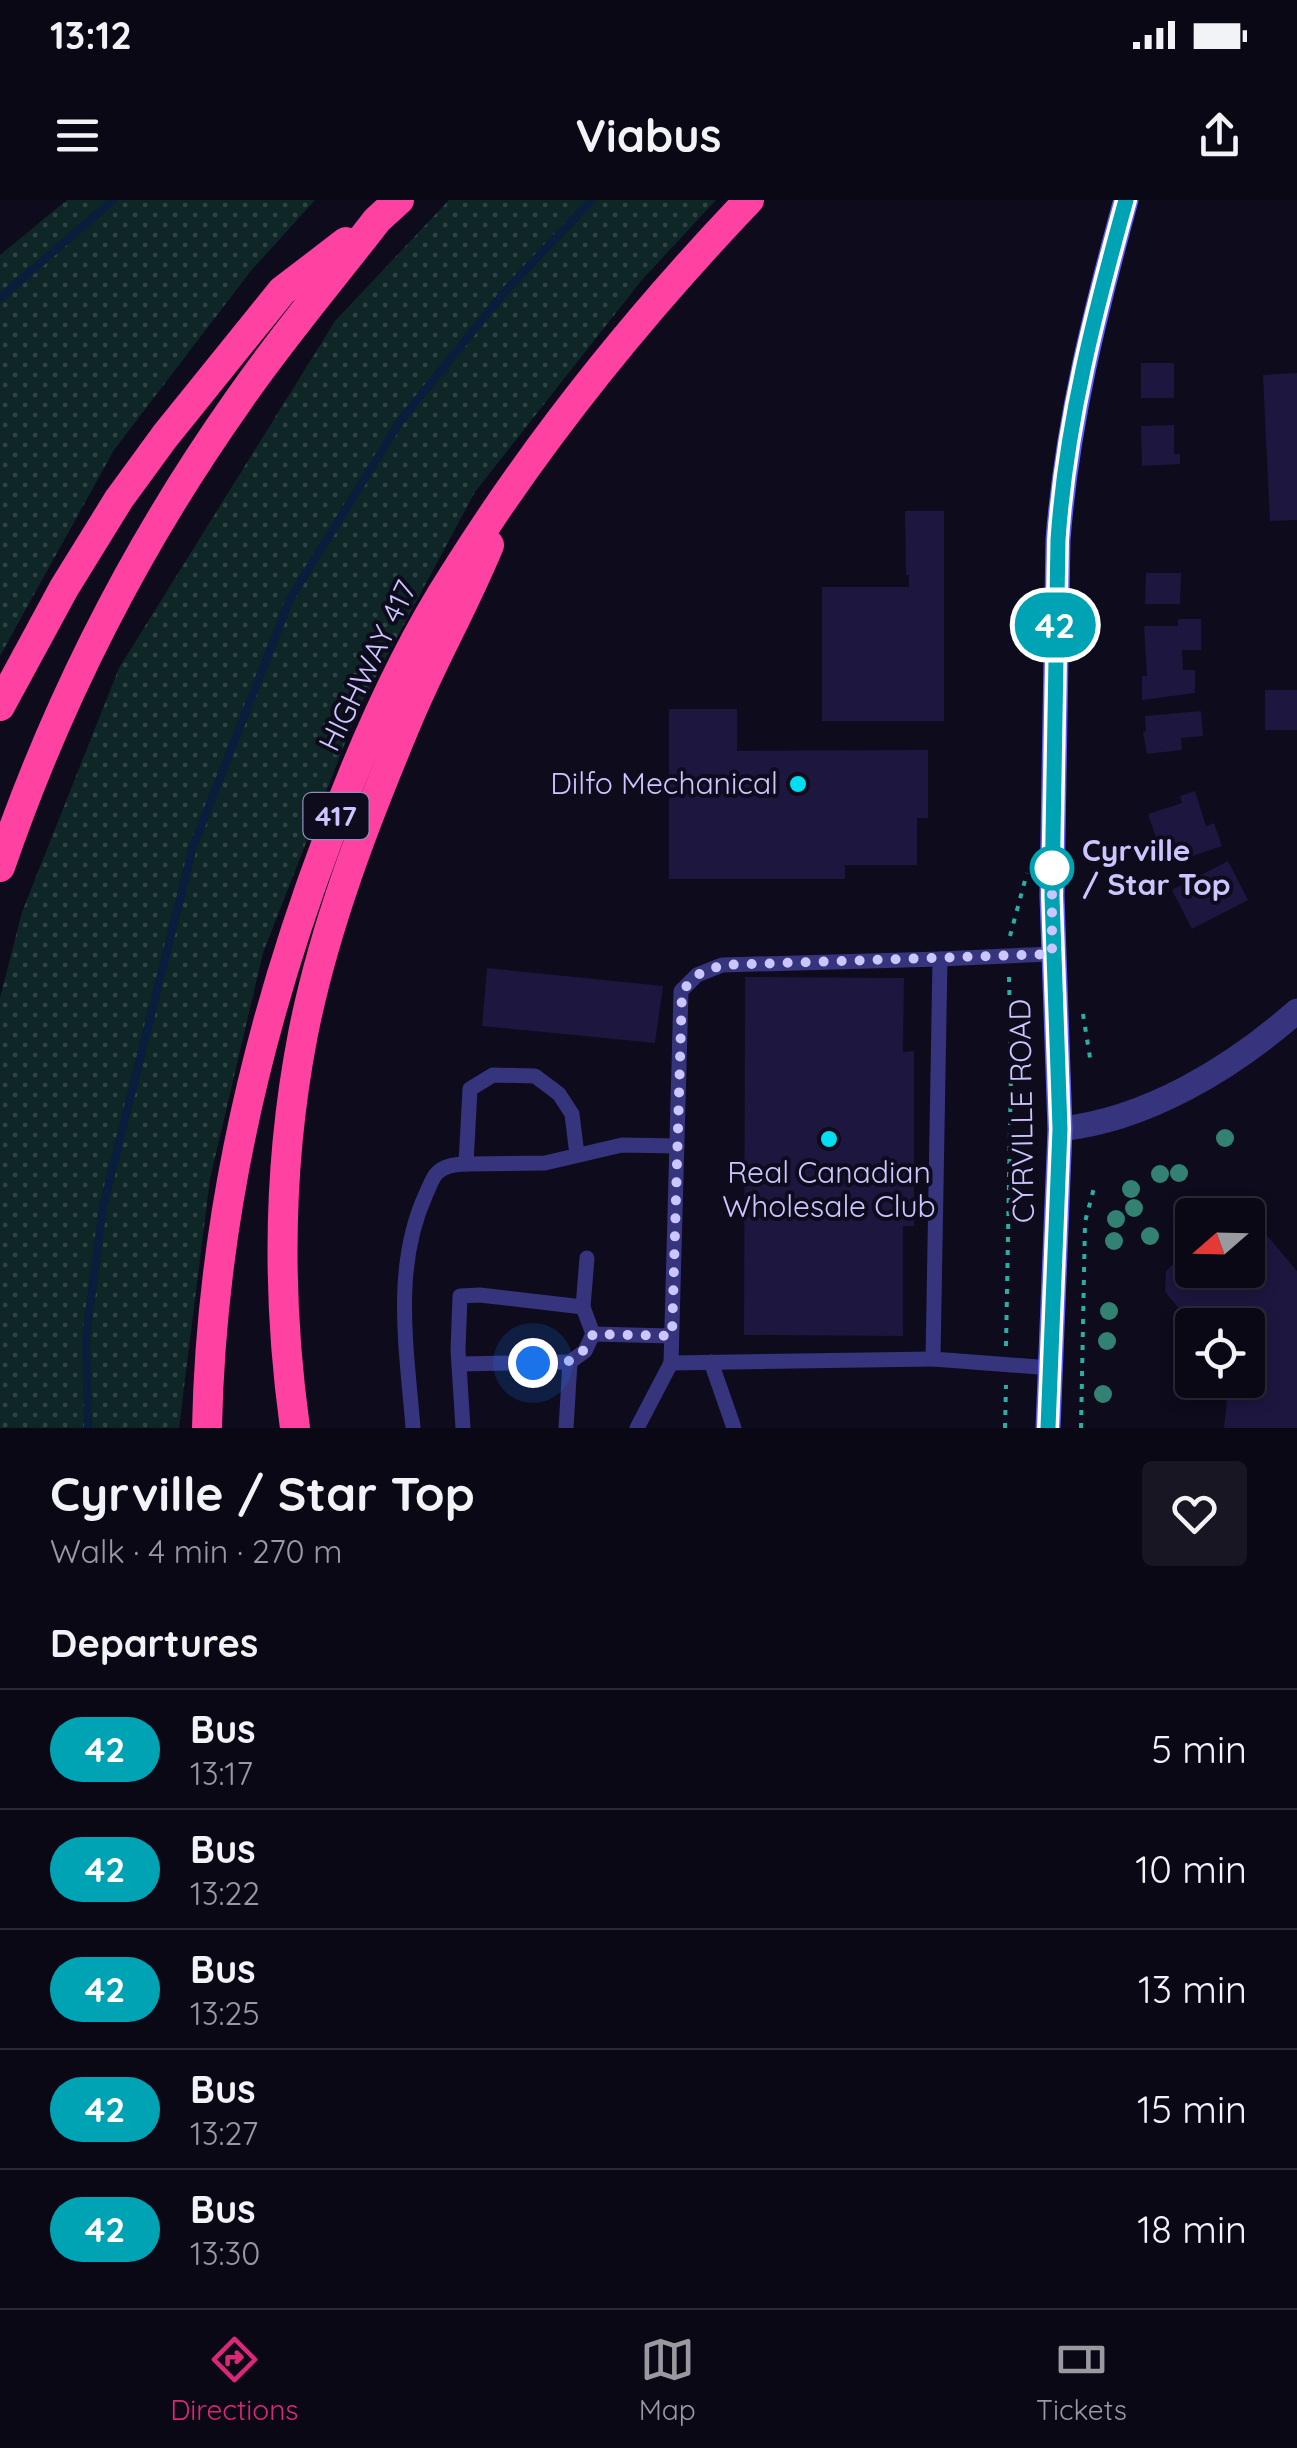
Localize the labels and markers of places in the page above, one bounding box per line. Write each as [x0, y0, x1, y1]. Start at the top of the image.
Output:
place label: Dilfo Mechanical [550, 764, 778, 802]
marker: Dilfo Mechanical [787, 773, 809, 795]
place label: Cyrville / Star Top [1082, 831, 1231, 903]
marker: Cyrville / Star Top [1031, 847, 1073, 889]
marker: Real Canadian Wholesale Club [818, 1128, 840, 1150]
place label: Real Canadian Wholesale Club [722, 1153, 936, 1225]

